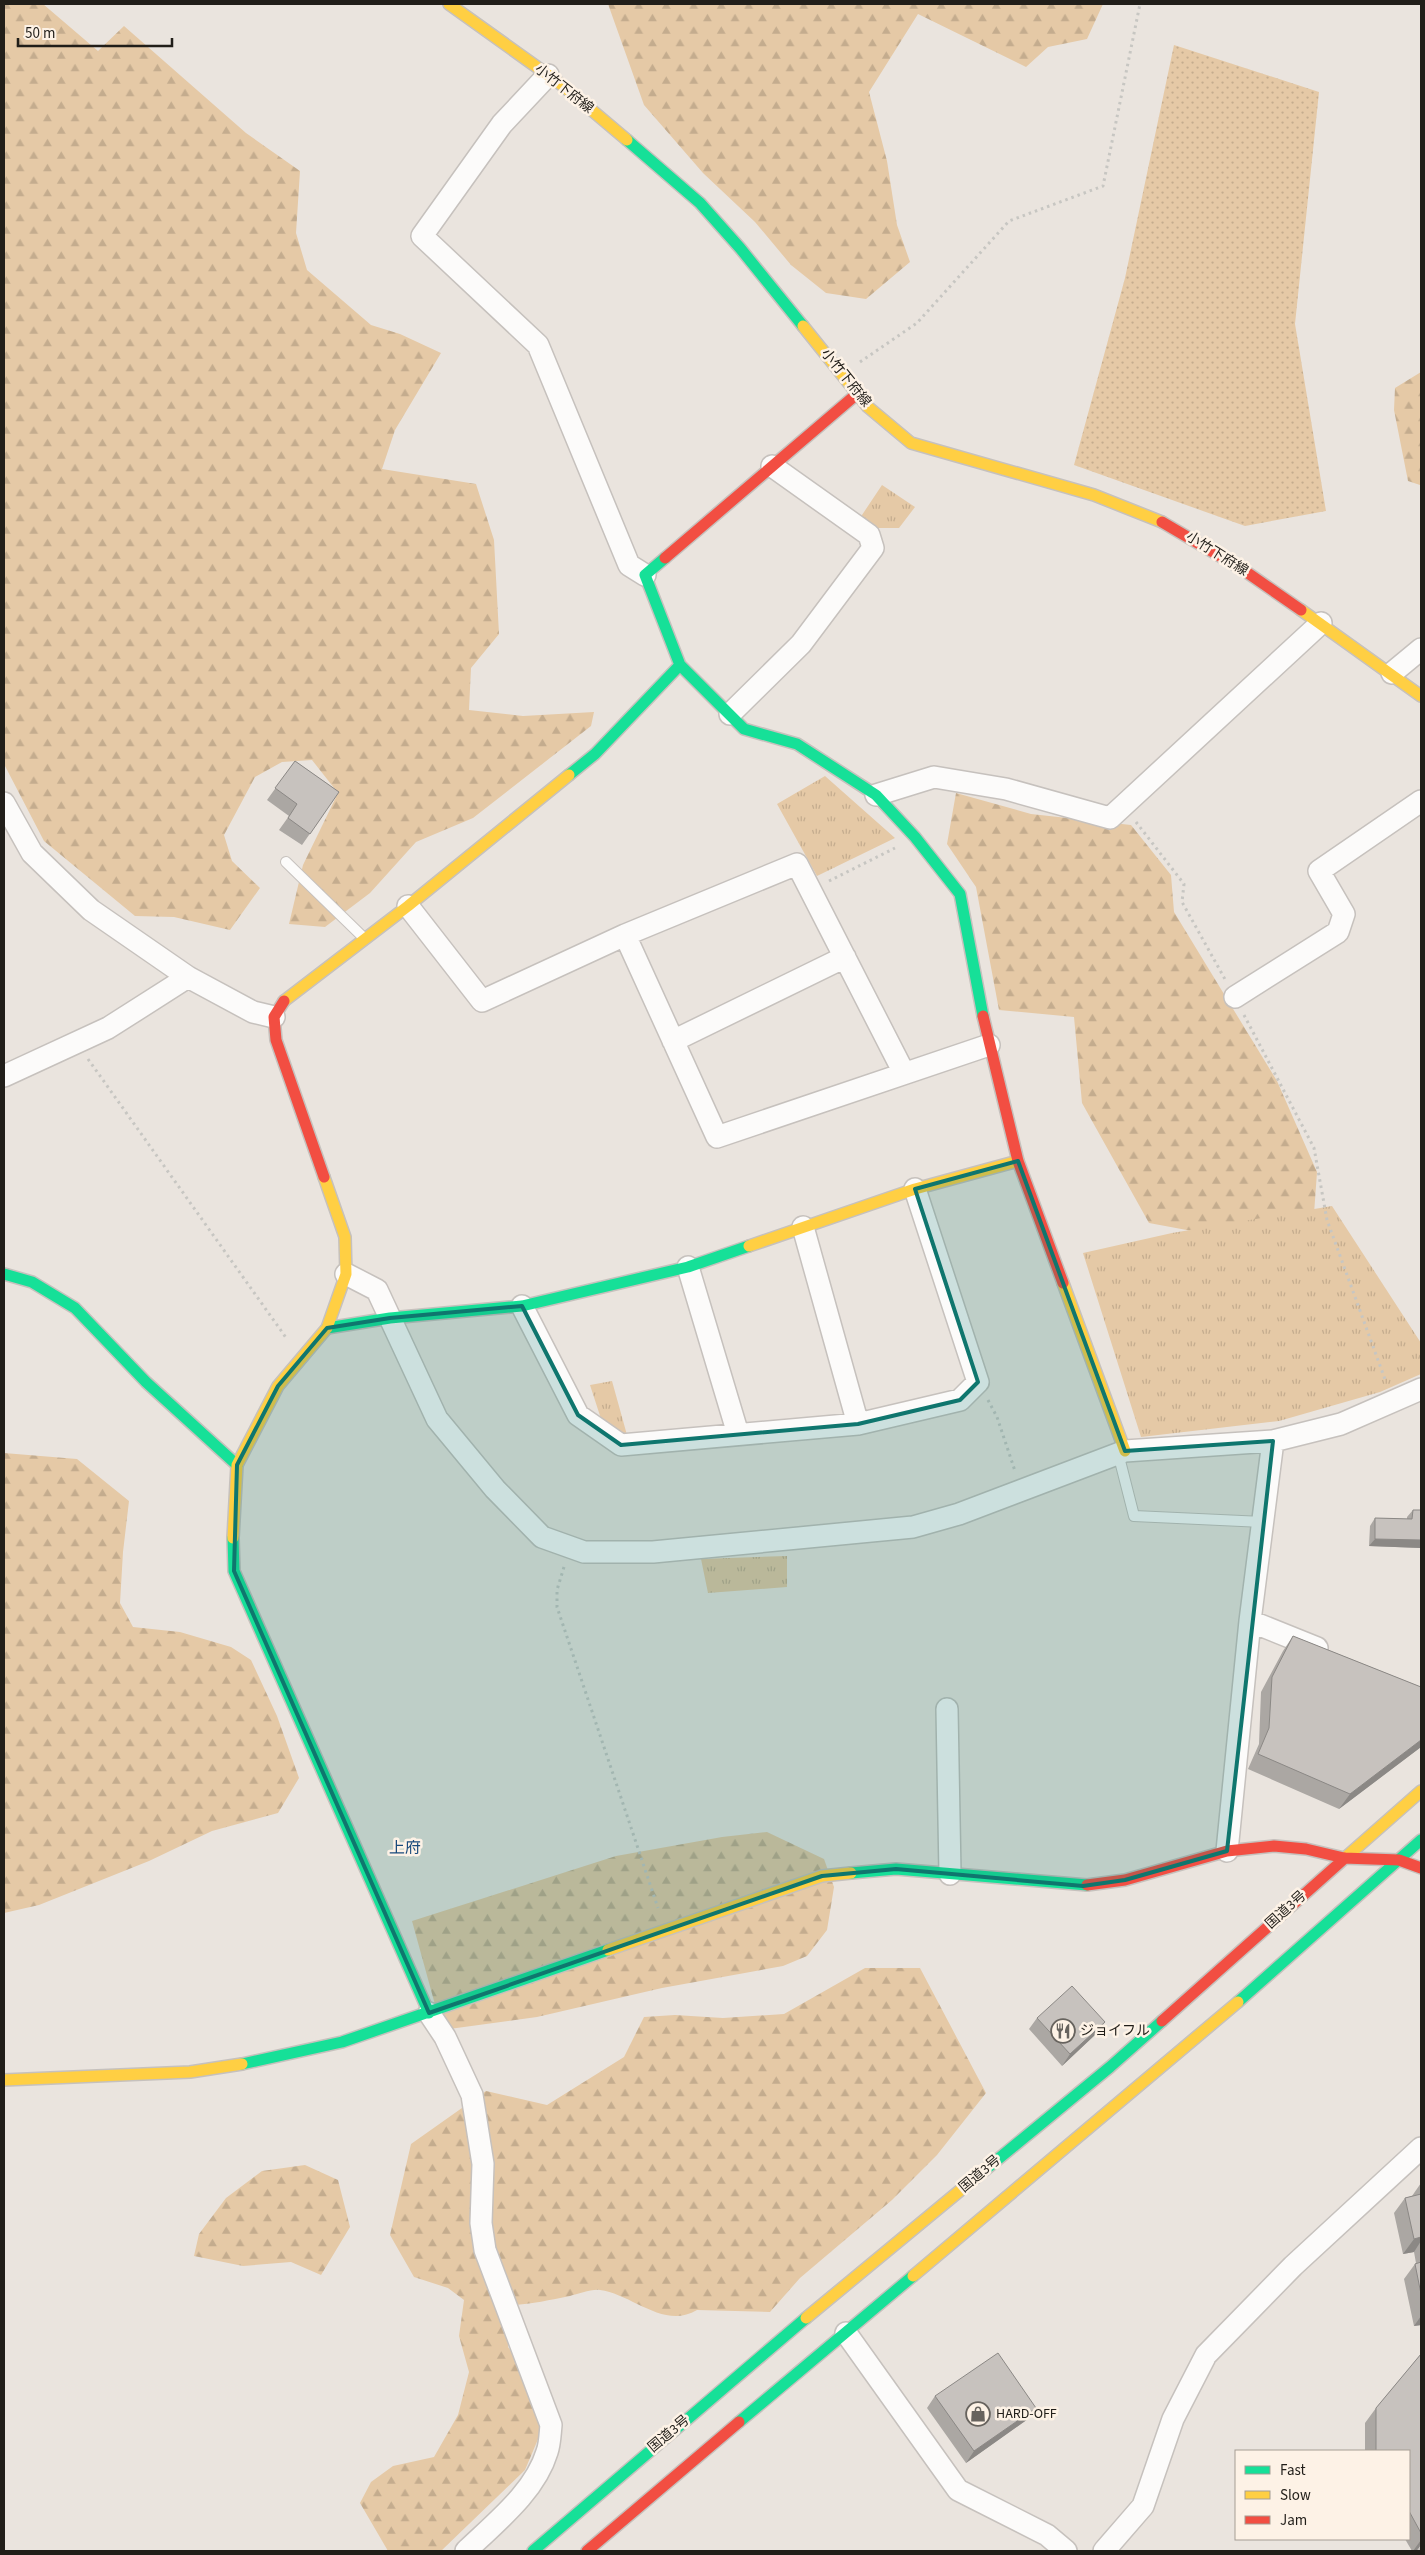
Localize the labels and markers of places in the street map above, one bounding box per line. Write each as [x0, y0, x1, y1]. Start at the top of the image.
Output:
restaurant icon: ジョイフル [1050, 2018, 1076, 2044]
place label: ジョイフル [1080, 2021, 1150, 2041]
shop icon: HARD-OFF [965, 2401, 991, 2427]
place label: HARD-OFF [996, 2404, 1057, 2424]

